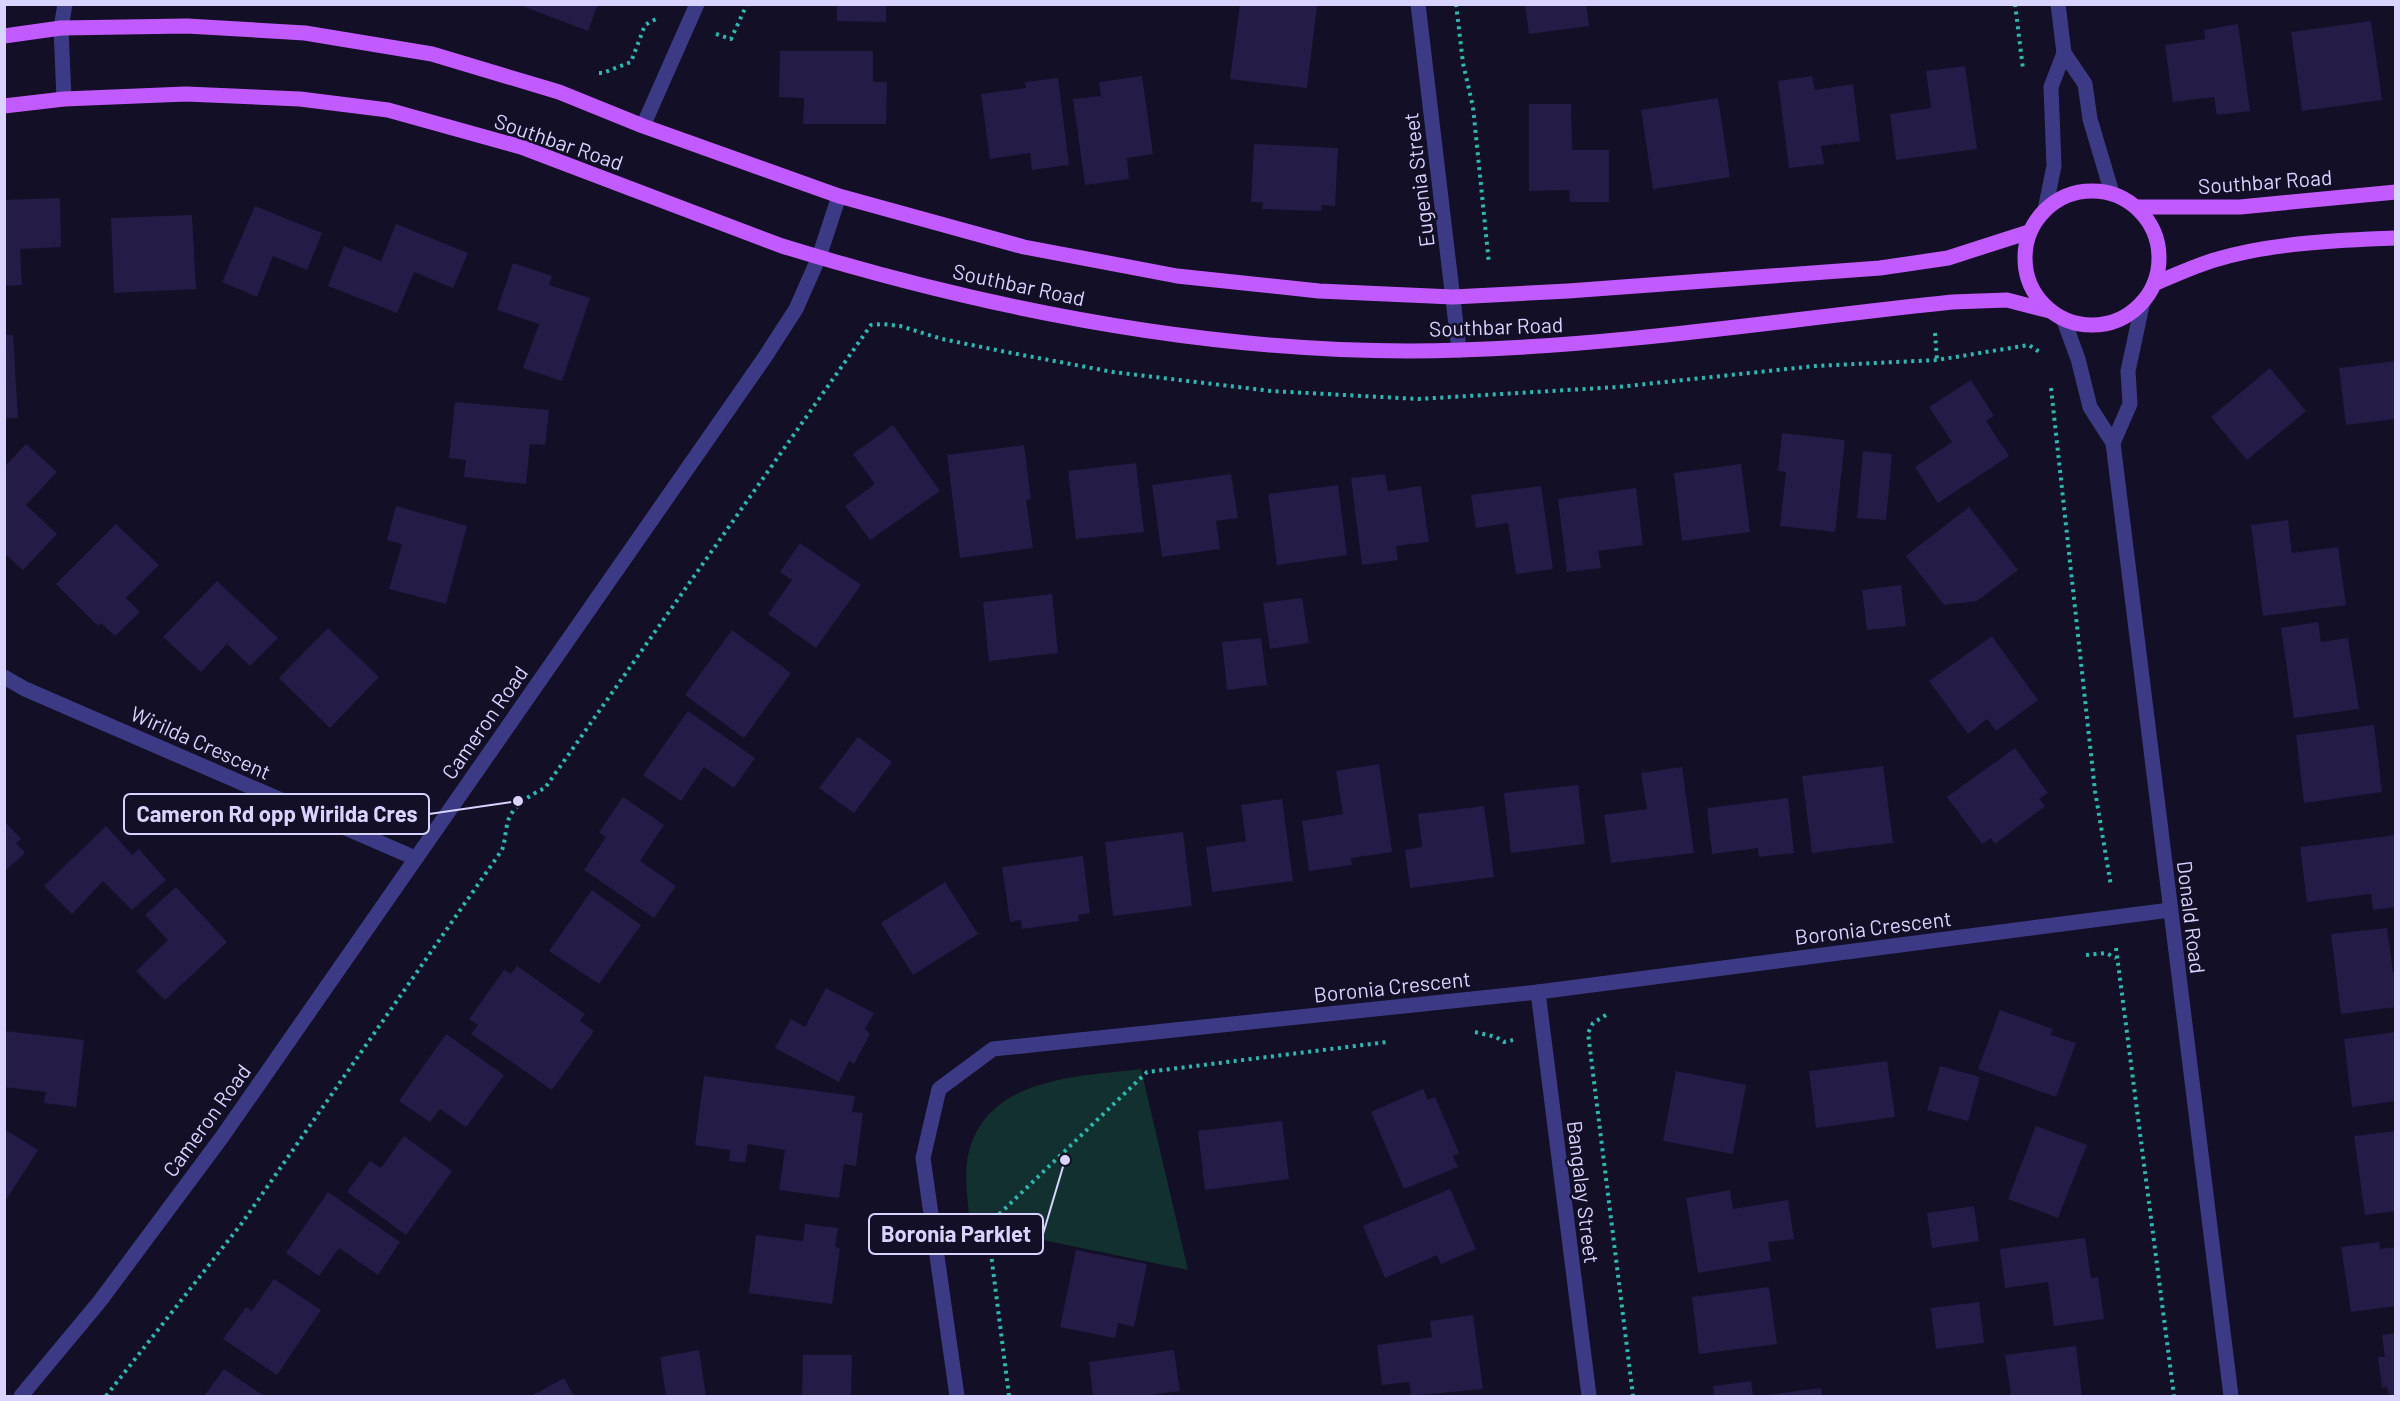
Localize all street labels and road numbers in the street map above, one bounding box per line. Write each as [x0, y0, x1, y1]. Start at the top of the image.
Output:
street label: Southbar Road [491, 107, 627, 175]
street label: Eugenia Street [1397, 111, 1439, 249]
street label: Southbar Road [2197, 164, 2333, 198]
street label: Southbar Road [951, 258, 1087, 310]
street label: Southbar Road [1428, 311, 1564, 341]
street label: Cameron Road [436, 660, 532, 784]
street label: Wirilda Crescent [127, 700, 275, 784]
street label: Donald Road [2173, 859, 2211, 975]
street label: Boronia Crescent [1793, 905, 1953, 949]
street label: Boronia Crescent [1312, 965, 1472, 1007]
street label: Cameron Road [157, 1059, 255, 1181]
street label: Bangalay Street [1563, 1119, 1605, 1265]

